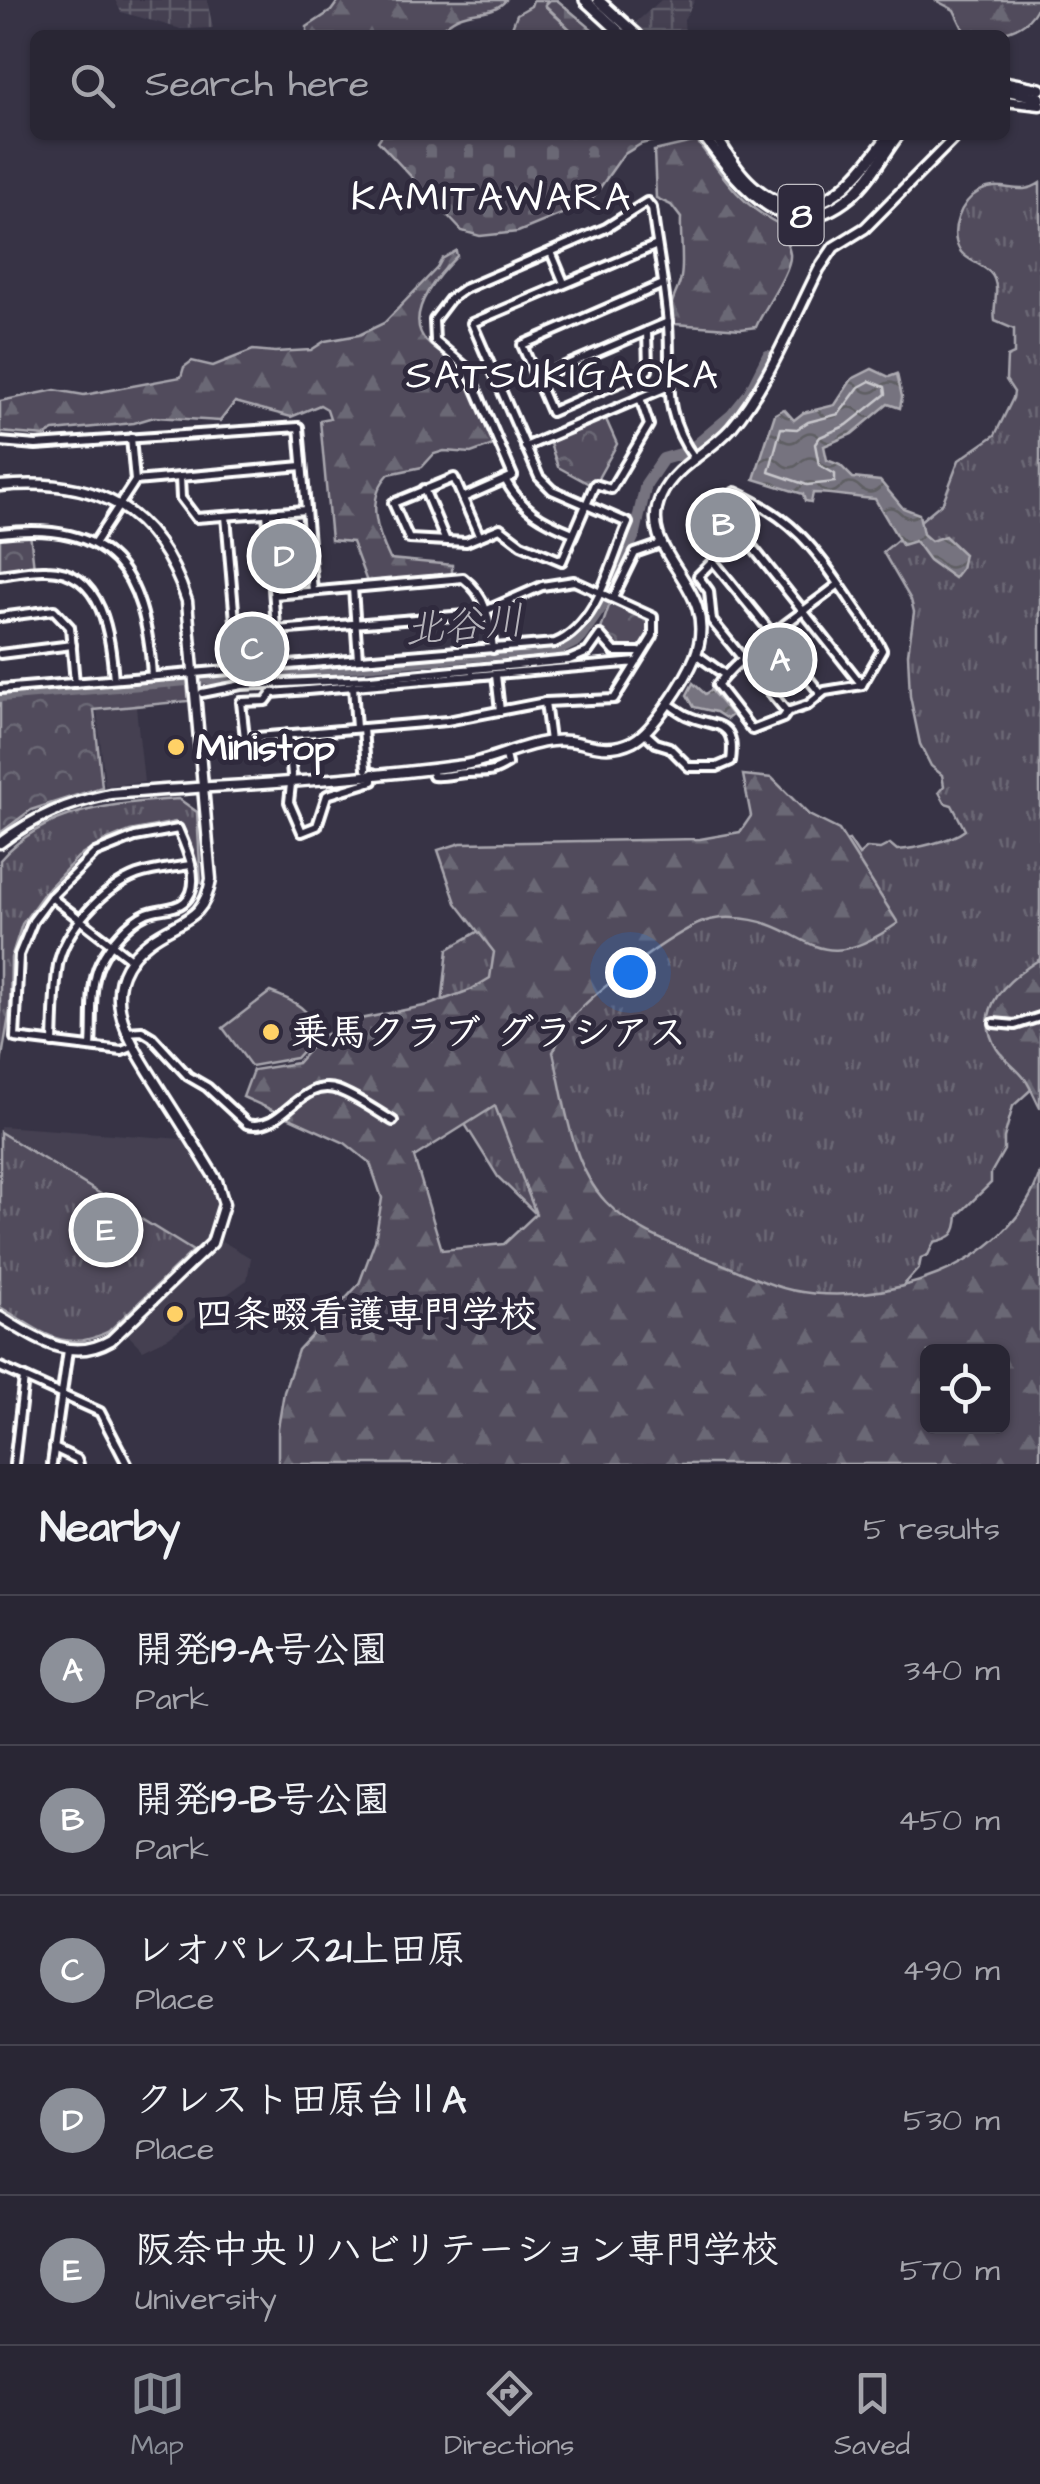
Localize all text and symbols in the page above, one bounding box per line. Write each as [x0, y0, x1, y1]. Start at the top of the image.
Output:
search box [30, 30, 1010, 140]
icon: search [65, 58, 120, 113]
text: Search here [145, 59, 369, 111]
district label: KAMITAWARA [351, 171, 633, 226]
road number: 8 [778, 185, 824, 245]
district label: SATSUKIGAOKA [406, 349, 720, 404]
pin: B [690, 488, 756, 562]
pin: D [252, 518, 316, 594]
water label: 北谷川 [402, 594, 526, 659]
pin: C [220, 612, 284, 686]
pin: A [748, 622, 812, 698]
place label: Ministop [196, 723, 335, 776]
marker: Ministop [165, 736, 187, 758]
your location [605, 947, 656, 998]
place label: 乗馬クラブ グラシアス [291, 1008, 687, 1060]
marker: 乗馬クラブ グラシアス [260, 1021, 282, 1043]
pin: E [74, 1192, 138, 1268]
place label: 四条畷看護専門学校 [195, 1290, 537, 1342]
marker: 四条畷看護専門学校 [164, 1303, 186, 1325]
map controls [920, 1344, 1010, 1434]
button: locate [920, 1344, 1010, 1434]
text: Nearby [40, 1500, 180, 1558]
text: 5 results [863, 1507, 1000, 1552]
text: 開発19-A号公園 [135, 1625, 388, 1677]
text: A [62, 1648, 83, 1693]
text: 340 m [904, 1648, 1000, 1693]
text: Park [135, 1677, 209, 1722]
text: 開発19-B号公園 [135, 1775, 390, 1827]
text: B [61, 1798, 84, 1843]
text: 450 m [898, 1798, 1000, 1843]
text: Park [135, 1827, 209, 1872]
text: レオパレス21上田原 [135, 1925, 466, 1977]
text: C [61, 1948, 84, 1993]
text: 490 m [902, 1948, 1000, 1993]
text: Place [135, 1977, 214, 2022]
text: クレスト田原台ⅡA [135, 2075, 466, 2127]
text: D [62, 2098, 83, 2143]
text: 530 m [903, 2098, 1000, 2143]
text: Place [135, 2127, 214, 2172]
text: 阪奈中央リハビリテーション専門学校 [135, 2225, 779, 2277]
text: E [63, 2248, 82, 2293]
text: 570 m [900, 2248, 1000, 2293]
text: University [135, 2277, 277, 2322]
tab: Map [130, 2366, 185, 2465]
tab: Directions [444, 2366, 574, 2465]
tab: Saved [834, 2366, 910, 2465]

